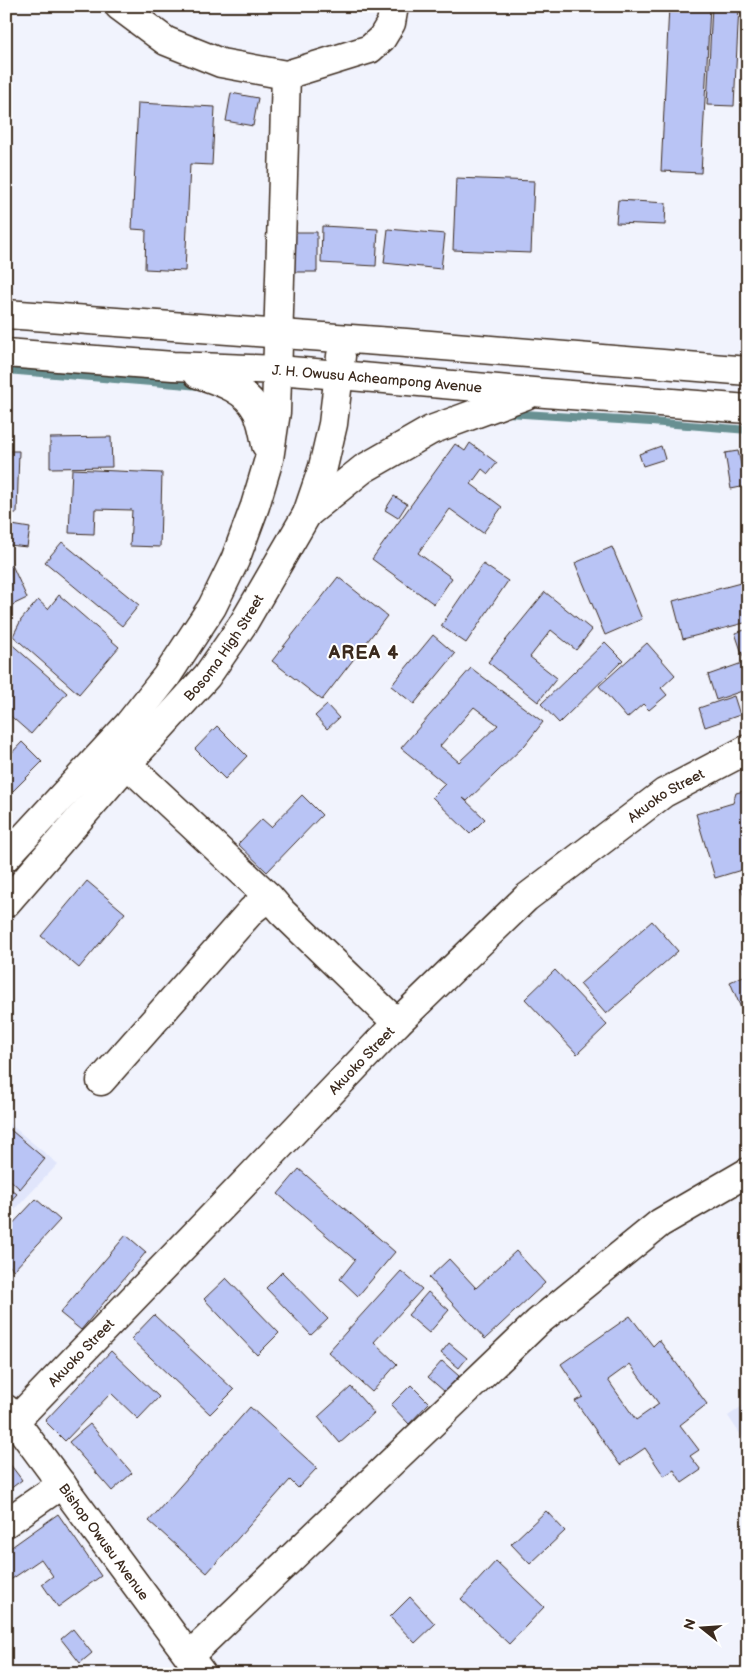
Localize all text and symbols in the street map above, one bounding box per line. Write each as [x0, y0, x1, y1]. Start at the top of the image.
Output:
street label: J. H. Owusu Acheampong Avenue [272, 361, 483, 396]
street label: Bosoma High Street [180, 591, 267, 704]
district label: AREA 4 [328, 642, 399, 665]
street label: Akuoko Street [624, 765, 708, 826]
street label: Akuoko Street [325, 1022, 398, 1098]
street label: Akuoko Street [44, 1315, 118, 1390]
street label: Bishop Owusu Avenue [55, 1480, 153, 1603]
north arrow [676, 1602, 726, 1652]
text: N [680, 1617, 700, 1632]

